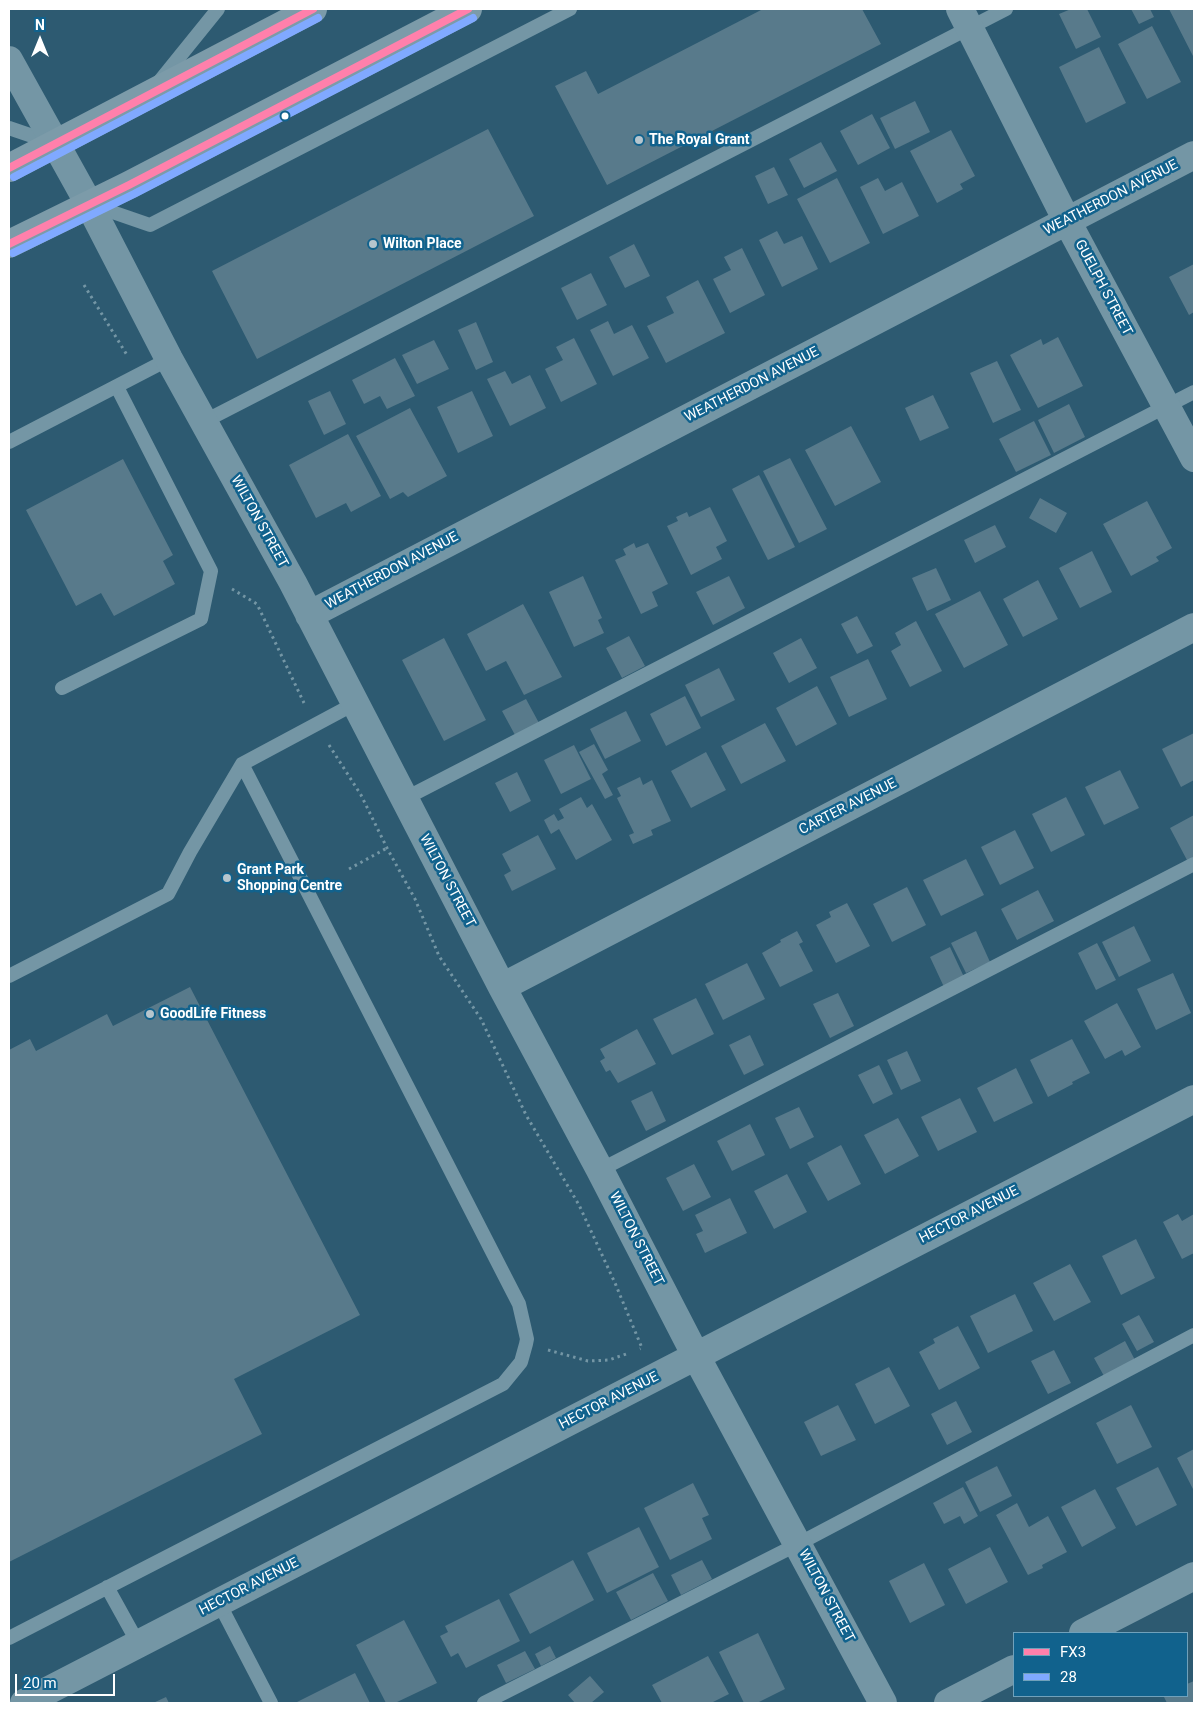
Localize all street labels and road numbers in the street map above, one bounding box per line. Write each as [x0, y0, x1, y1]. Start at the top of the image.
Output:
street label: WEATHERDON AVENUE [1041, 157, 1181, 239]
street label: GUELPH STREET [1071, 237, 1135, 339]
street label: WEATHERDON AVENUE [682, 344, 822, 426]
street label: WILTON STREET [227, 473, 291, 571]
street label: WEATHERDON AVENUE [323, 529, 461, 613]
street label: CARTER AVENUE [796, 775, 900, 839]
street label: WILTON STREET [415, 832, 479, 930]
street label: HECTOR AVENUE [917, 1183, 1021, 1247]
street label: WILTON STREET [605, 1189, 667, 1289]
street label: HECTOR AVENUE [557, 1369, 661, 1433]
street label: WILTON STREET [794, 1547, 858, 1645]
street label: HECTOR AVENUE [197, 1555, 301, 1619]

